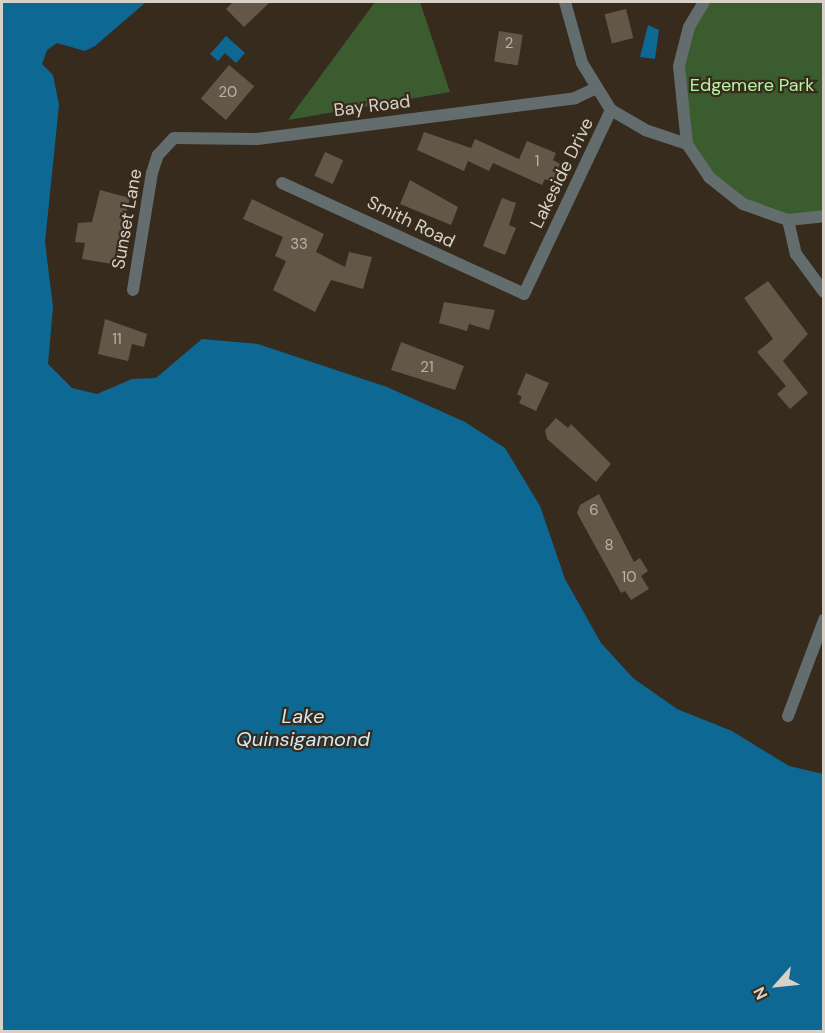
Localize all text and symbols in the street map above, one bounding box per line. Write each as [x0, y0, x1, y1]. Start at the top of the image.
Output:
house number: 2 [505, 35, 513, 53]
park label: Edgemere Park [690, 74, 814, 96]
house number: 20 [219, 84, 237, 102]
street label: Bay Road [332, 91, 412, 121]
street label: Lakeside Drive [526, 114, 598, 232]
house number: 1 [535, 153, 539, 171]
street label: Sunset Lane [108, 167, 146, 271]
street label: Smith Road [364, 191, 458, 253]
house number: 33 [290, 236, 308, 254]
house number: 11 [112, 331, 122, 349]
house number: 21 [420, 359, 434, 377]
house number: 6 [589, 502, 599, 520]
house number: 8 [604, 537, 614, 555]
house number: 10 [622, 569, 636, 587]
water label: Lake Quinsigamond [236, 705, 370, 752]
north arrow [747, 955, 807, 1015]
text: N [749, 983, 773, 1003]

